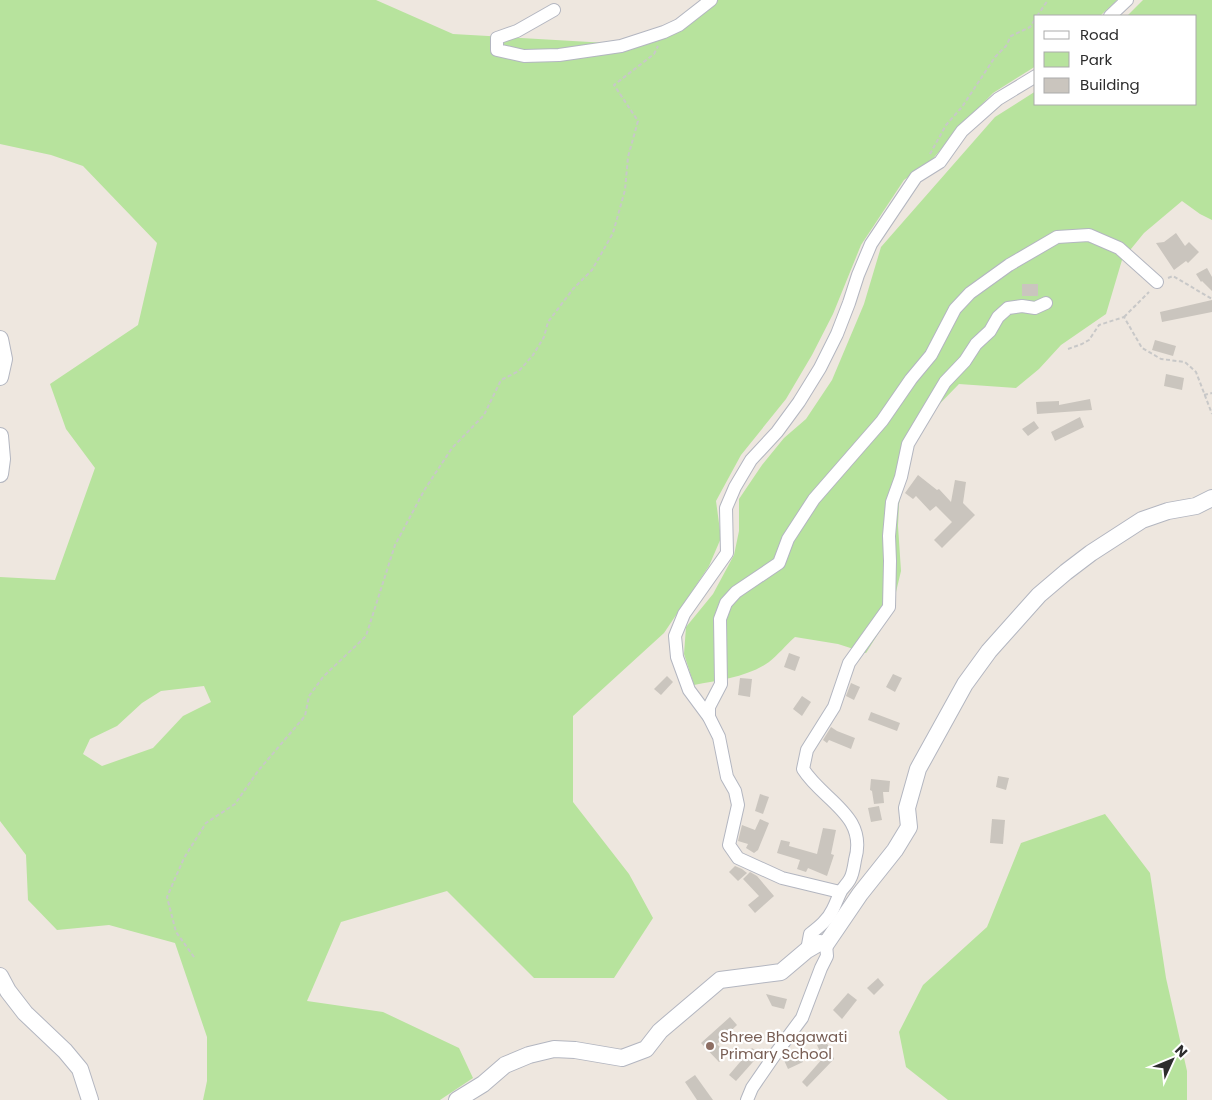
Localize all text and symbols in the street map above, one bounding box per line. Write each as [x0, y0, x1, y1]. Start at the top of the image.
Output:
legend [1034, 15, 1197, 105]
text: Road [1080, 24, 1119, 45]
text: Park [1080, 49, 1112, 70]
text: Building [1080, 74, 1140, 95]
place label: Shree Bhagawati Primary School [720, 1026, 847, 1064]
north arrow [1147, 1035, 1197, 1085]
marker: Shree Bhagawati Primary School [704, 1040, 716, 1052]
text: N [1171, 1040, 1192, 1062]

